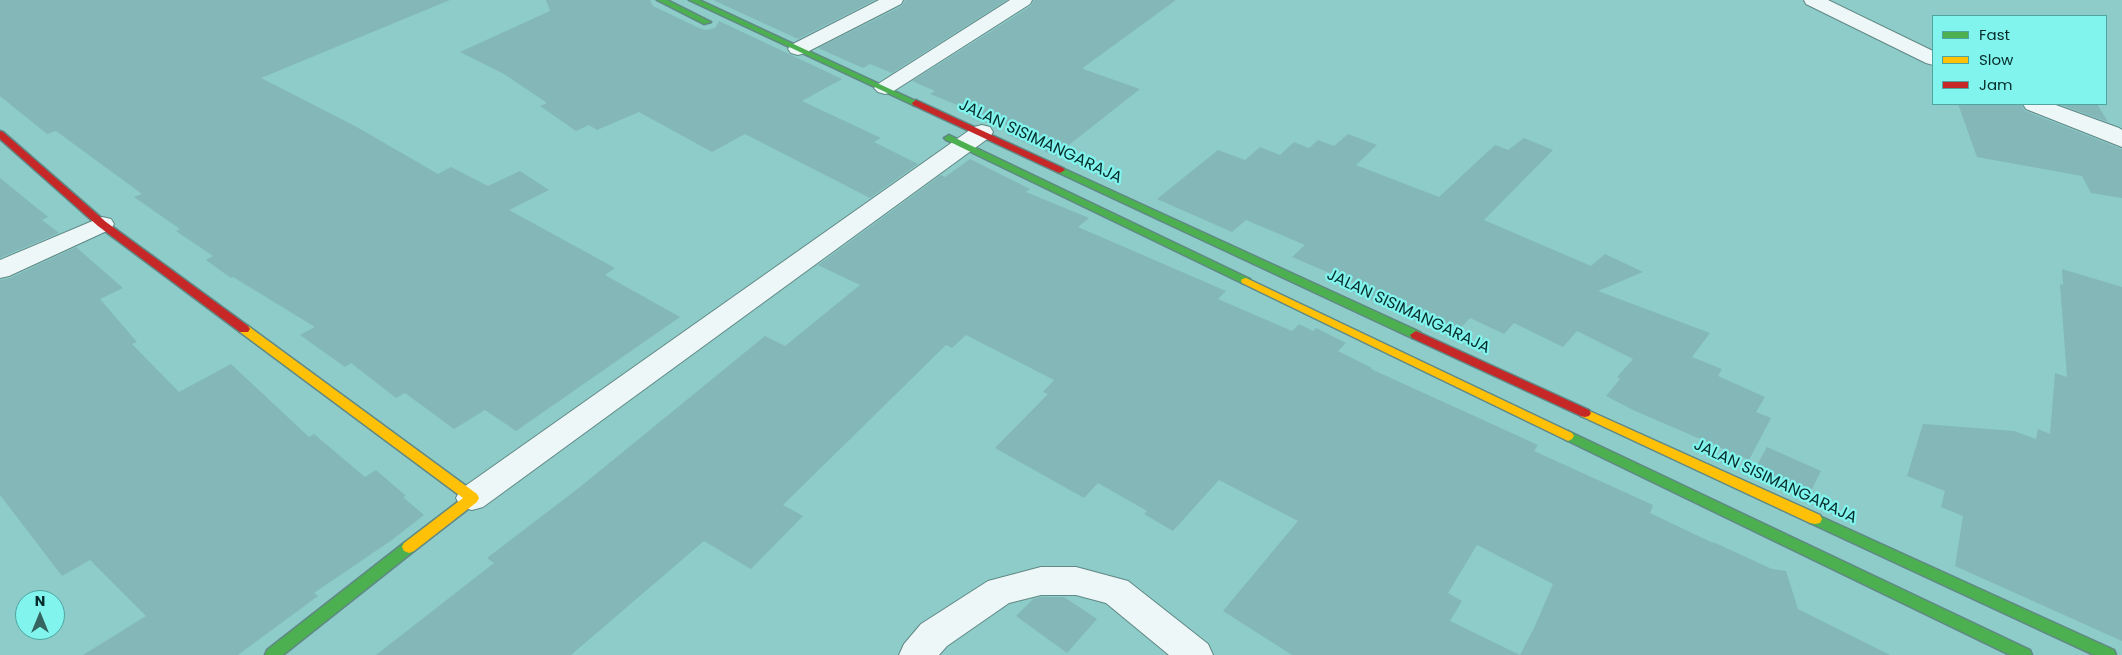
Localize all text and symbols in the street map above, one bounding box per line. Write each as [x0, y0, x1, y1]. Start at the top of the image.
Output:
legend [1932, 15, 2107, 105]
text: Fast [1979, 24, 2010, 45]
text: Slow [1979, 49, 2013, 70]
text: Jam [1979, 74, 2013, 95]
street label: JALAN SISIMANGARAJA [955, 96, 1125, 188]
street label: JALAN SISIMANGARAJA [1323, 266, 1493, 358]
street label: JALAN SISIMANGARAJA [1690, 436, 1860, 528]
north arrow [15, 590, 65, 640]
text: N [35, 591, 45, 611]

